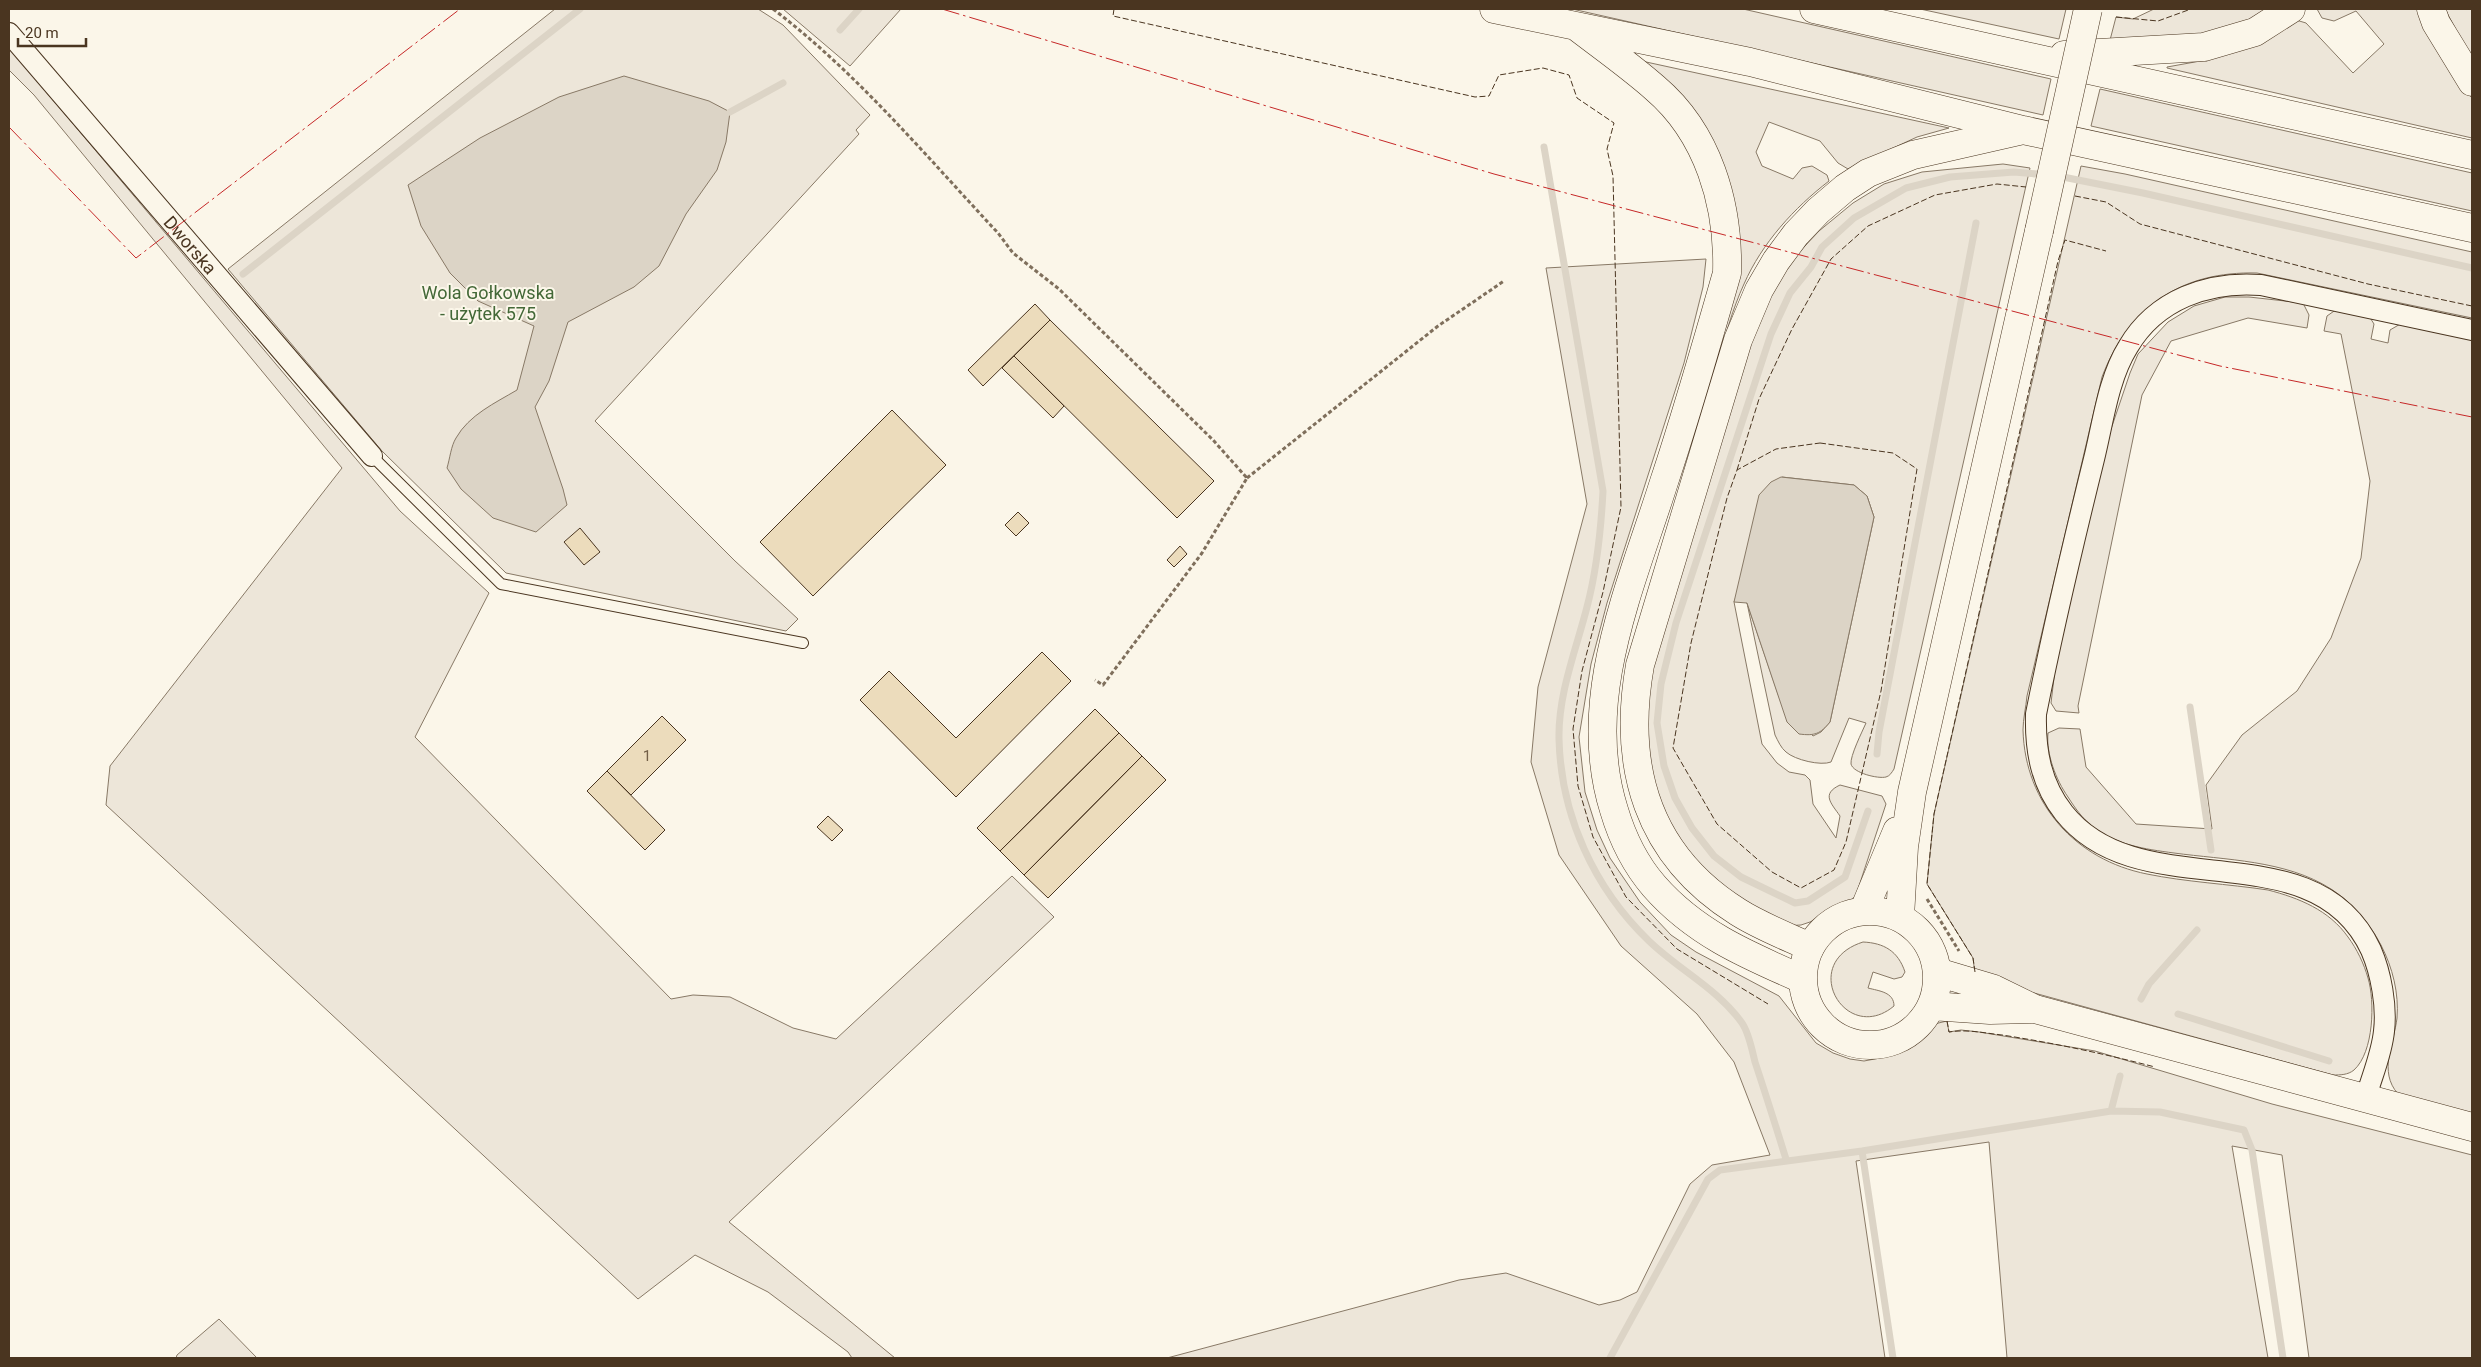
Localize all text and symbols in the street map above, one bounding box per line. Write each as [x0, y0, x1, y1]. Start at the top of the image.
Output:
scale bar [18, 15, 85, 47]
text: 20 m [25, 24, 59, 42]
street label: Dworska [160, 211, 221, 278]
park label: Wola Gołkowska - użytek 575 [421, 282, 555, 324]
house number: 1 [643, 747, 651, 765]

